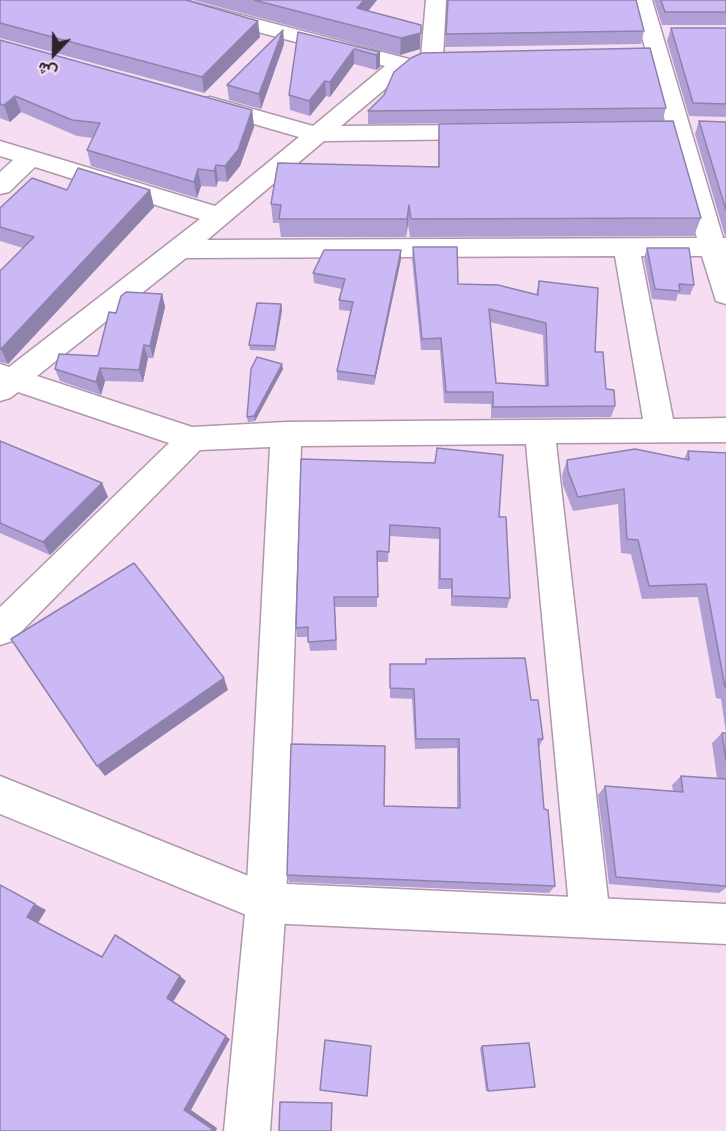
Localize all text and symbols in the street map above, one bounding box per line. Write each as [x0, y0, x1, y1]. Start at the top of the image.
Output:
north arrow [24, 24, 84, 84]
text: ش [35, 58, 60, 84]

